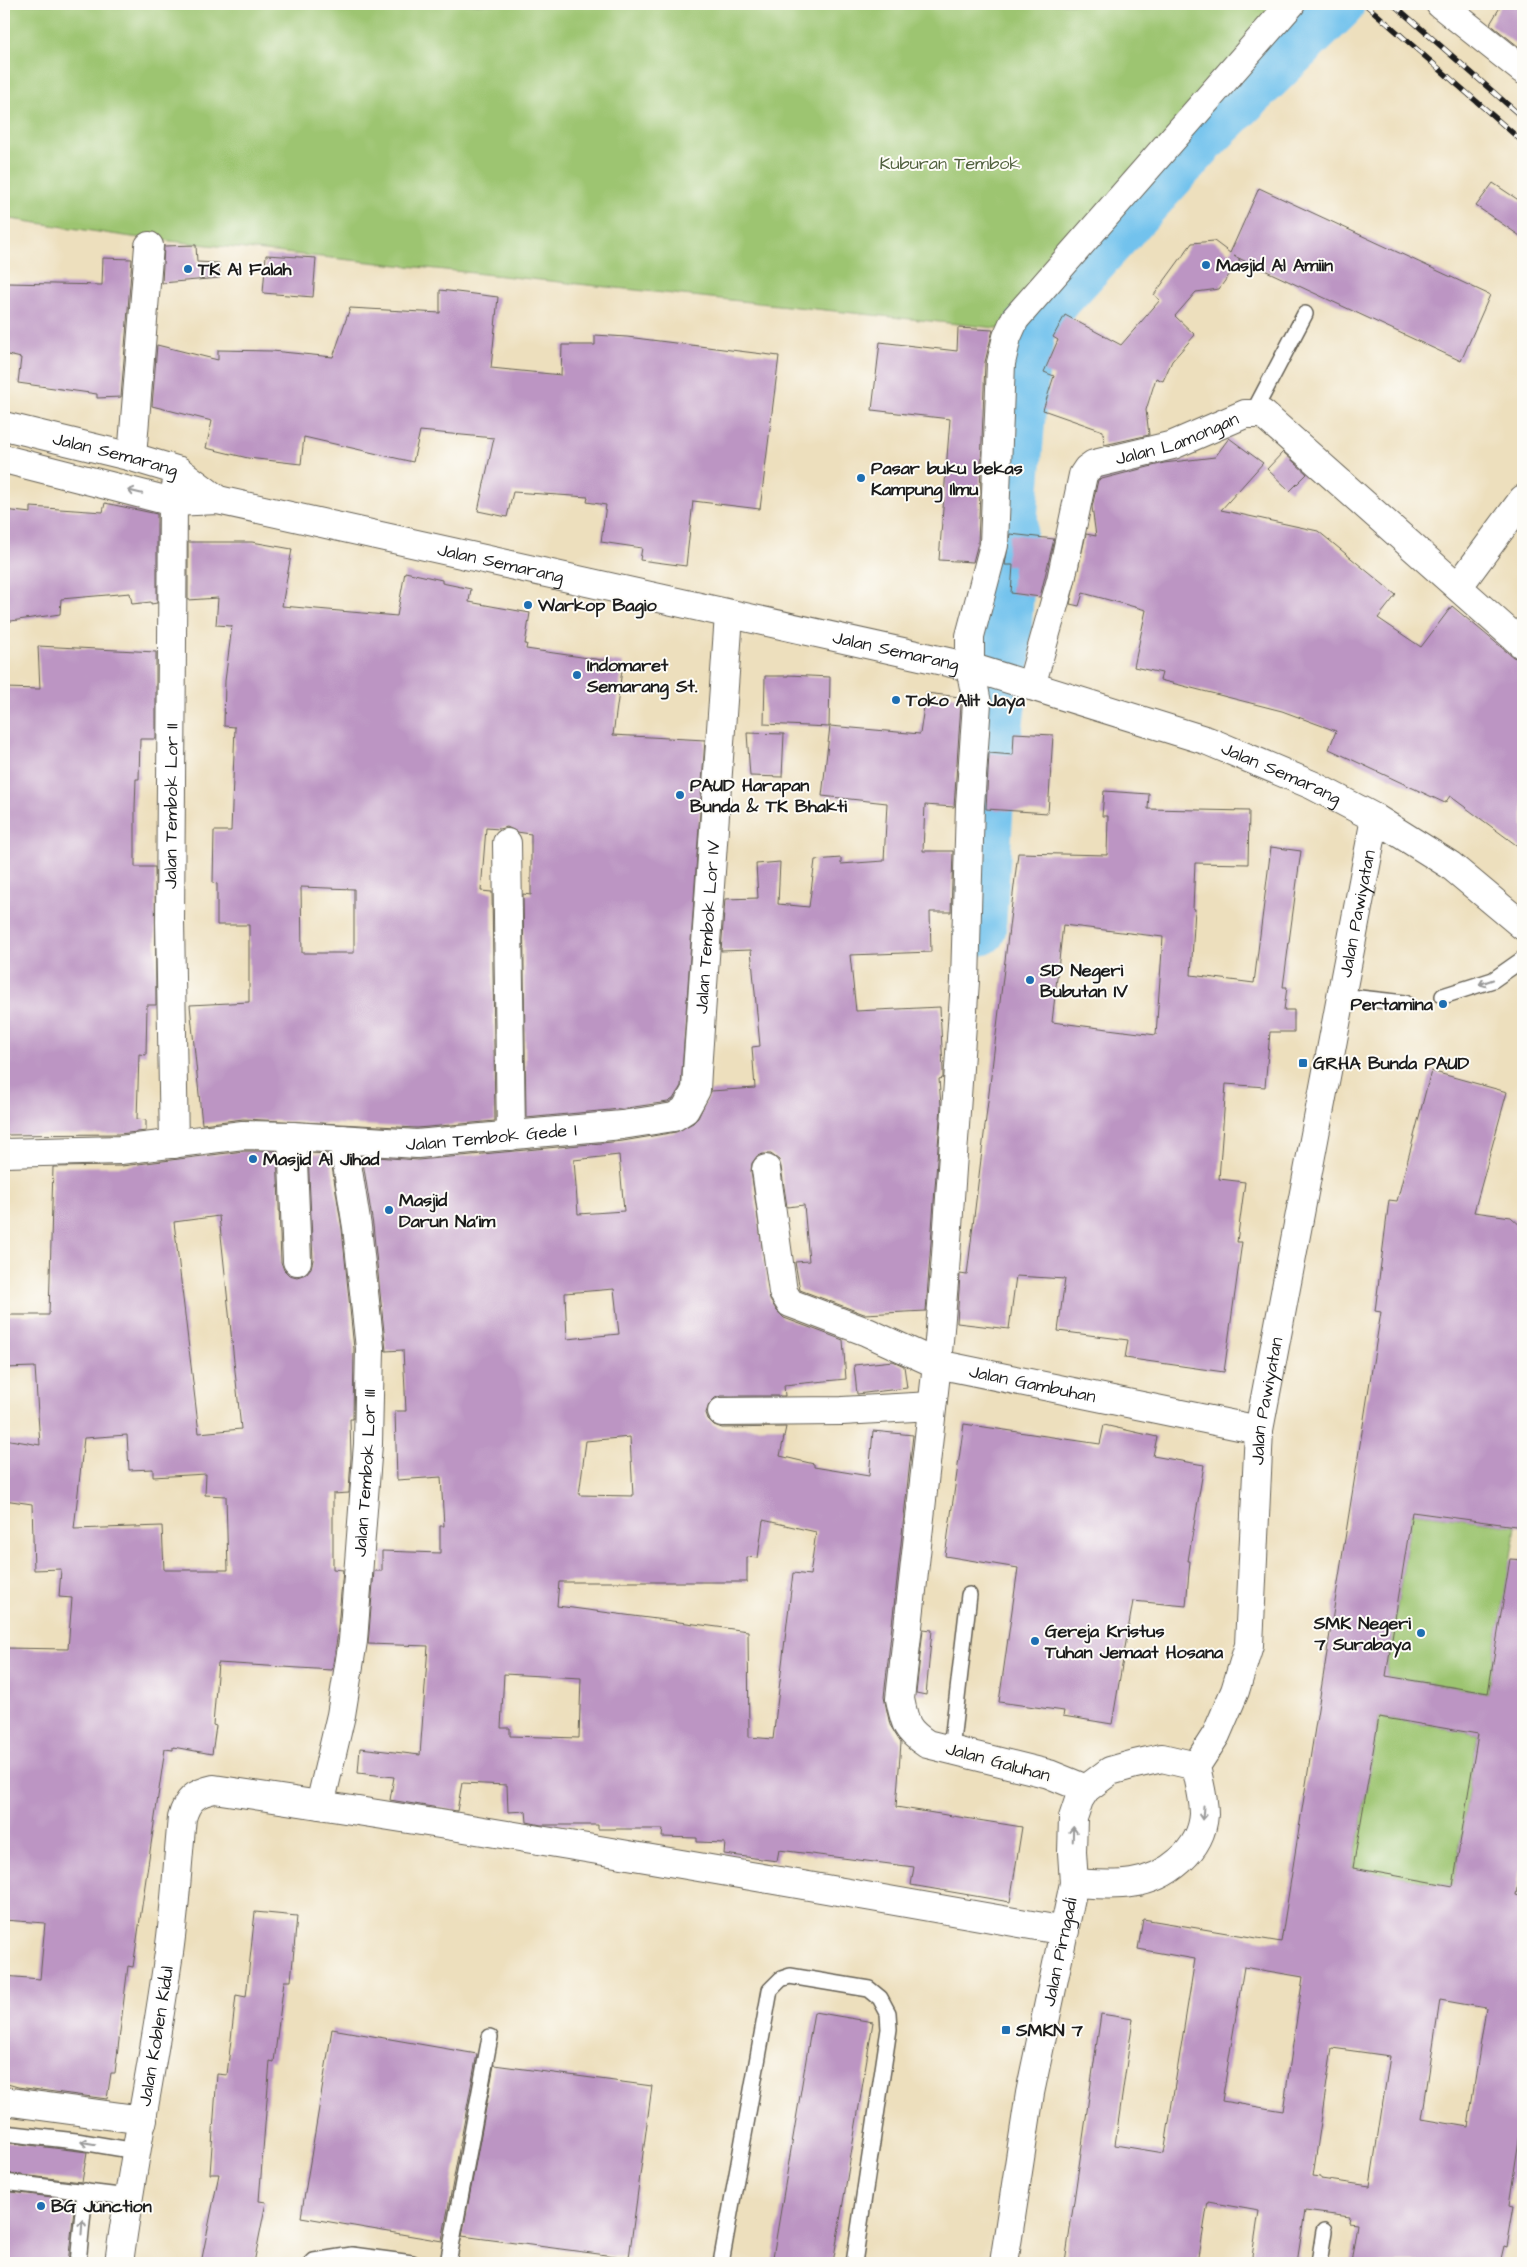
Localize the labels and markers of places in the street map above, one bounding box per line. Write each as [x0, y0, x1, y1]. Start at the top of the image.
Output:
place label: Masjid Al Amiin [1216, 253, 1333, 278]
place label: TK Al Falah [197, 257, 292, 282]
marker: Masjid Al Amiin [1200, 259, 1212, 271]
marker: TK Al Falah [182, 263, 194, 275]
place label: Pasar buku bekas Kampung Ilmu [871, 456, 1023, 503]
marker: Pasar buku bekas Kampung Ilmu [855, 472, 867, 484]
place label: Warkop Bagio [537, 593, 657, 619]
marker: Warkop Bagio [522, 599, 534, 611]
place label: Indomaret Semarang St. [586, 653, 698, 700]
marker: Indomaret Semarang St. [571, 669, 583, 681]
place label: Toko Alit Jaya [905, 688, 1026, 714]
marker: Toko Alit Jaya [890, 694, 902, 706]
place label: PAUD Harapan Bunda & TK Bhakti [690, 773, 847, 819]
marker: PAUD Harapan Bunda & TK Bhakti [674, 789, 686, 801]
place label: SD Negeri Bubutan IV [1039, 958, 1129, 1004]
marker: SD Negeri Bubutan IV [1024, 974, 1036, 986]
place label: Pertamina [1351, 992, 1434, 1017]
marker: Pertamina [1437, 998, 1449, 1010]
place label: GRHA Bunda PAUD [1313, 1051, 1470, 1076]
marker: GRHA Bunda PAUD [1297, 1057, 1309, 1069]
place label: Masjid Al Jihad [263, 1147, 380, 1172]
marker: Masjid Al Jihad [247, 1153, 259, 1165]
place label: Masjid Darun Na'im [399, 1188, 496, 1234]
marker: Masjid Darun Na'im [383, 1204, 395, 1216]
place label: SMK Negeri 7 Surabaya [1313, 1611, 1412, 1658]
place label: Gereja Kristus Tuhan Jemaat Hosana [1044, 1619, 1224, 1665]
marker: SMK Negeri 7 Surabaya [1415, 1627, 1427, 1639]
marker: Gereja Kristus Tuhan Jemaat Hosana [1029, 1635, 1041, 1647]
place label: SMKN 7 [1015, 2018, 1084, 2043]
marker: SMKN 7 [1000, 2024, 1012, 2036]
place label: BG Junction [51, 2194, 152, 2219]
marker: BG Junction [35, 2200, 47, 2212]

